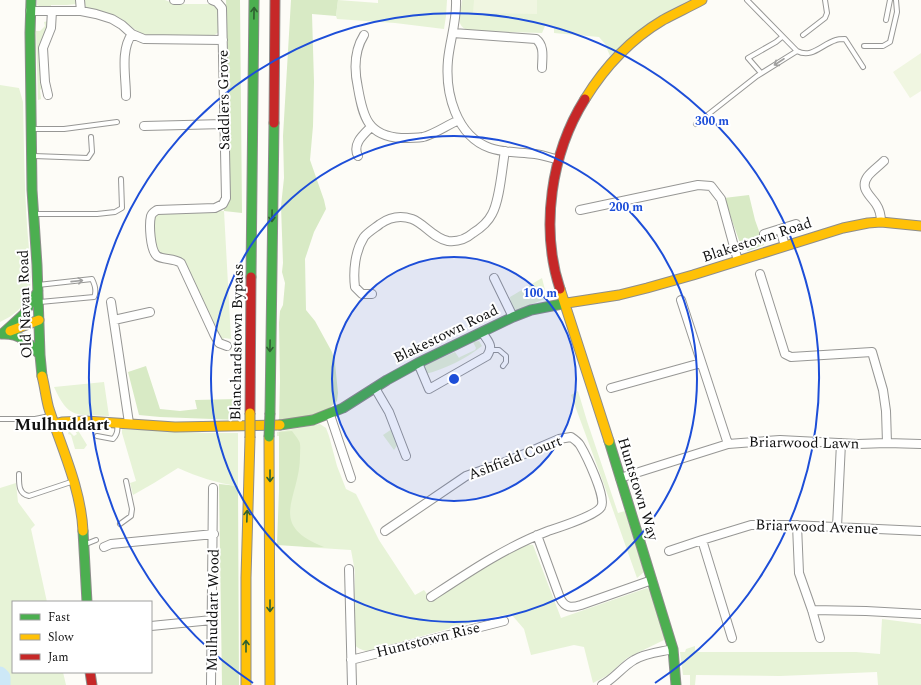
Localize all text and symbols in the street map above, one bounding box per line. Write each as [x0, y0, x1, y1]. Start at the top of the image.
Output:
one-way arrow [250, 7, 258, 20]
street label: Saddlers Grove [212, 50, 236, 150]
one-way arrow [774, 58, 785, 66]
text: 300 m [695, 112, 729, 131]
text: 200 m [609, 198, 643, 217]
one-way arrow [268, 209, 276, 222]
street label: Blakestown Road [699, 211, 815, 269]
street label: Old Navan Road [12, 249, 38, 359]
street label: Blanchardstown Bypass [224, 263, 250, 421]
one-way arrow [70, 277, 83, 285]
text: 100 m [523, 284, 557, 303]
street label: Blakestown Road [390, 299, 502, 369]
one-way arrow [267, 339, 274, 352]
centre of rings [447, 372, 461, 386]
district label: Mulhuddart [14, 412, 110, 438]
street label: Ashfield Court [465, 430, 565, 486]
street label: Briarwood Lawn [749, 431, 860, 455]
street label: Huntstown Way [611, 434, 665, 544]
one-way arrow [266, 469, 274, 482]
one-way arrow [243, 510, 251, 523]
street label: Briarwood Avenue [755, 513, 879, 541]
street label: Mulhuddart Wood [200, 548, 226, 672]
one-way arrow [266, 599, 274, 612]
legend [12, 601, 152, 673]
text: Fast [48, 608, 70, 627]
street label: Huntstown Rise [374, 616, 482, 664]
text: Slow [48, 628, 74, 647]
one-way arrow [242, 640, 250, 653]
text: Jam [48, 648, 69, 667]

